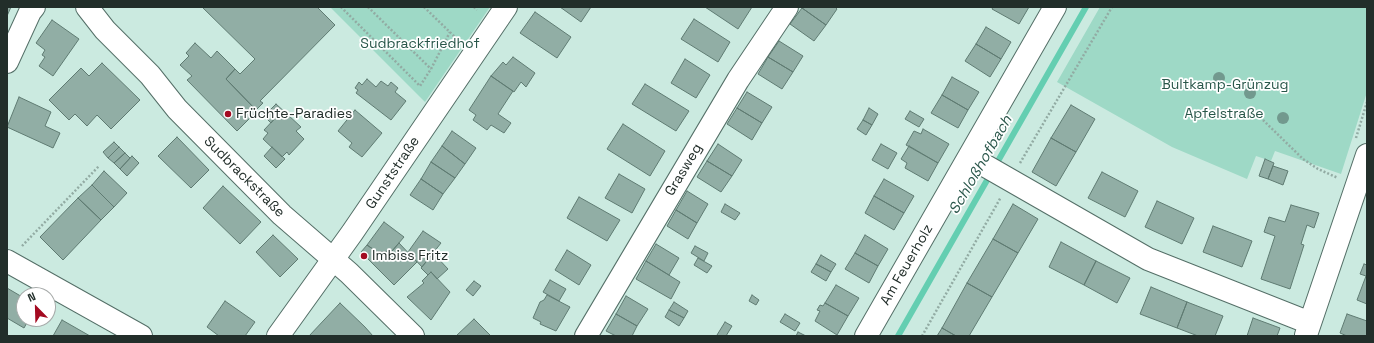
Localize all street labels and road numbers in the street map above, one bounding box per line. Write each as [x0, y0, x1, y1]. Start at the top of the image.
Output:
street label: Sudbrackstraße [200, 133, 288, 221]
street label: Gunststraße [363, 134, 423, 212]
street label: Grasweg [662, 141, 706, 199]
street label: Am Feuerholz [877, 222, 937, 308]

